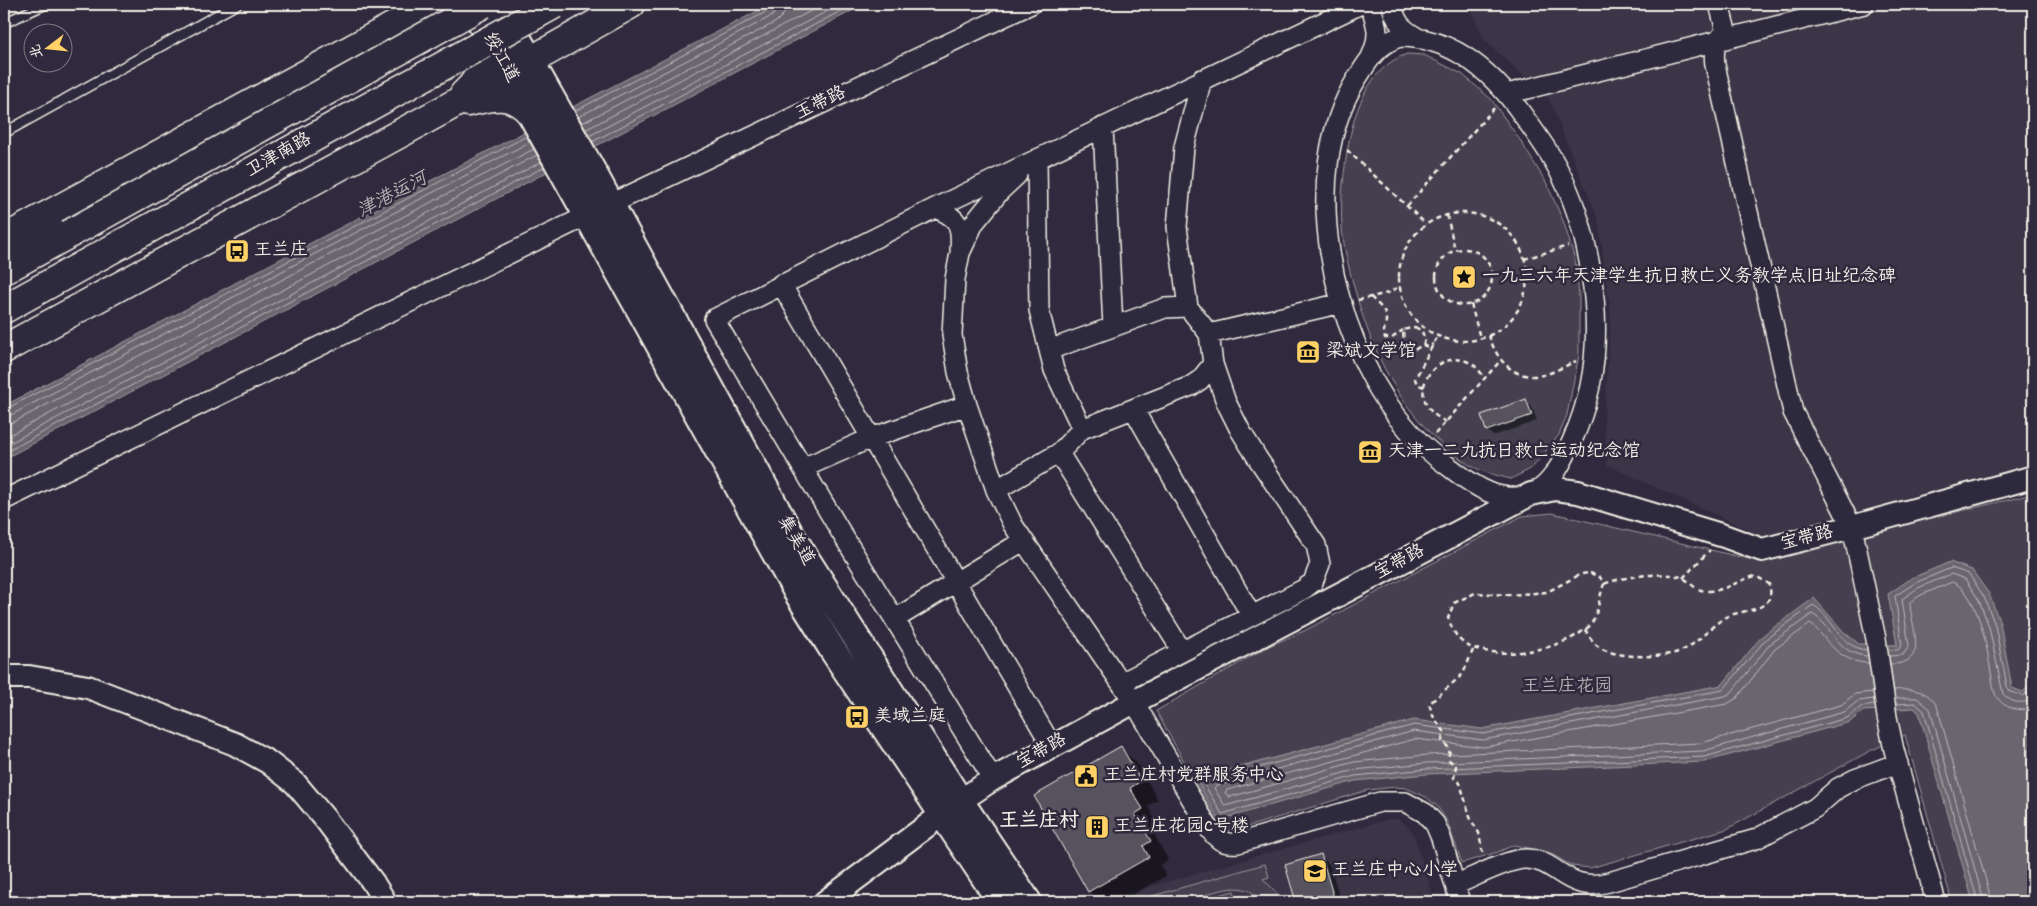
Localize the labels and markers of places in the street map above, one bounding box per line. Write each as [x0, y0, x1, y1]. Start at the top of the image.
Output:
bus stop icon: 王兰庄 [224, 238, 250, 264]
place label: 王兰庄 [254, 239, 308, 264]
place icon: 一九三六年天津学生抗日救亡义务教学点旧址纪念碑 [1451, 264, 1477, 290]
place label: 一九三六年天津学生抗日救亡义务教学点旧址纪念碑 [1482, 265, 1896, 290]
museum icon: 梁斌文学馆 [1295, 339, 1321, 365]
place label: 梁斌文学馆 [1326, 340, 1416, 365]
museum icon: 天津一二九抗日救亡运动纪念馆 [1357, 439, 1383, 465]
place label: 天津一二九抗日救亡运动纪念馆 [1388, 440, 1640, 465]
bus stop icon: 美域兰庭 [844, 704, 870, 730]
place label: 美域兰庭 [874, 705, 946, 730]
public building icon: 王兰庄村党群服务中心 [1073, 763, 1099, 789]
place label: 王兰庄村党群服务中心 [1104, 764, 1284, 789]
building icon: 王兰庄花园C号楼 [1084, 814, 1110, 840]
place label: 王兰庄花园C号楼 [1114, 815, 1249, 840]
school or university icon: 王兰庄中心小学 [1302, 858, 1328, 884]
place label: 王兰庄中心小学 [1332, 859, 1458, 884]

